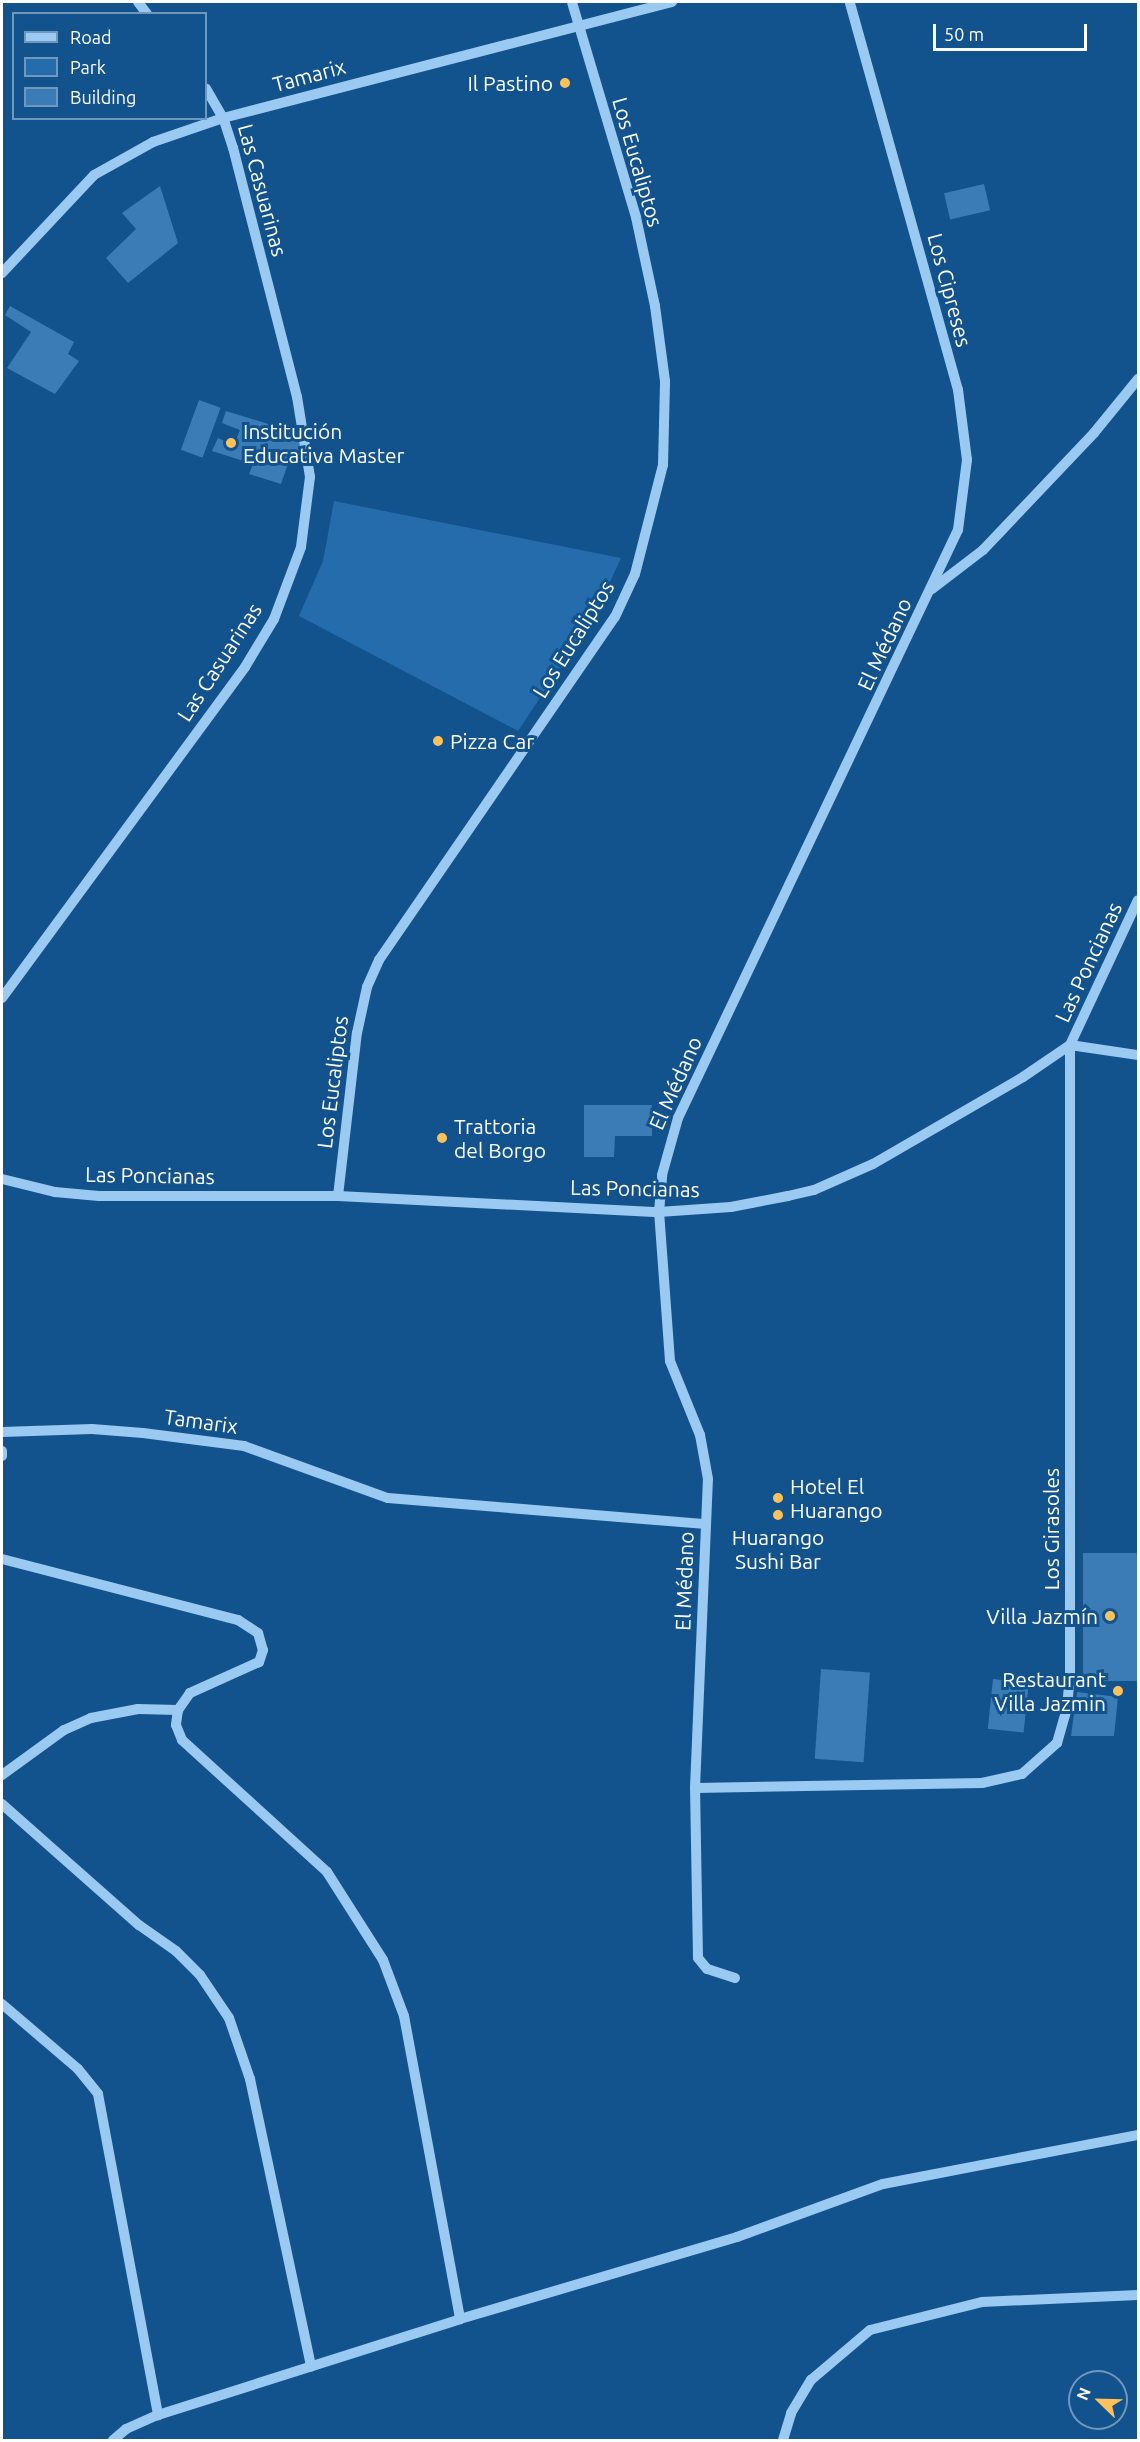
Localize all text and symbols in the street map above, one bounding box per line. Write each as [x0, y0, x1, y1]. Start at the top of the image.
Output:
legend [12, 12, 207, 120]
scale bar [936, 12, 1090, 50]
text: 50 m [944, 24, 984, 44]
text: Road [70, 27, 112, 47]
street label: Tamarix [270, 53, 348, 97]
text: Park [70, 57, 106, 77]
place label: Il Pastino [467, 70, 553, 96]
marker: Il Pastino [558, 76, 572, 90]
text: Building [70, 87, 136, 107]
street label: Los Eucaliptos [607, 94, 669, 230]
street label: Las Casuarinas [233, 121, 293, 259]
street label: Los Cipreses [923, 230, 977, 350]
place label: Institución Educativa Master [243, 418, 404, 468]
marker: Institución Educativa Master [224, 436, 238, 450]
street label: Los Eucaliptos [527, 576, 619, 702]
street label: El Médano [852, 594, 916, 694]
street label: Las Casuarinas [171, 598, 267, 726]
place label: Pizza Car [450, 728, 534, 754]
marker: Pizza Car [431, 734, 445, 748]
street label: Las Poncianas [1049, 898, 1127, 1026]
street label: Los Eucaliptos [311, 1014, 353, 1150]
street label: El Médano [643, 1033, 707, 1133]
place label: Trattoria del Borgo [454, 1113, 546, 1163]
marker: Trattoria del Borgo [435, 1131, 449, 1145]
street label: Las Poncianas [85, 1161, 215, 1189]
street label: Las Poncianas [570, 1174, 700, 1202]
street label: Tamarix [162, 1403, 240, 1439]
street label: Los Girasoles [1038, 1468, 1064, 1590]
place label: Hotel El Huarango [790, 1473, 883, 1523]
marker: Hotel El Huarango [771, 1491, 785, 1505]
marker: Huarango Sushi Bar [771, 1508, 785, 1522]
place label: Huarango Sushi Bar [732, 1524, 824, 1574]
street label: El Médano [670, 1531, 698, 1631]
place label: Villa Jazmín [986, 1603, 1098, 1629]
marker: Villa Jazmín [1103, 1609, 1117, 1623]
place label: Restaurant Villa Jazmin [994, 1666, 1106, 1716]
marker: Restaurant Villa Jazmin [1111, 1684, 1125, 1698]
north arrow [1068, 2370, 1128, 2430]
text: N [1073, 2385, 1094, 2403]

